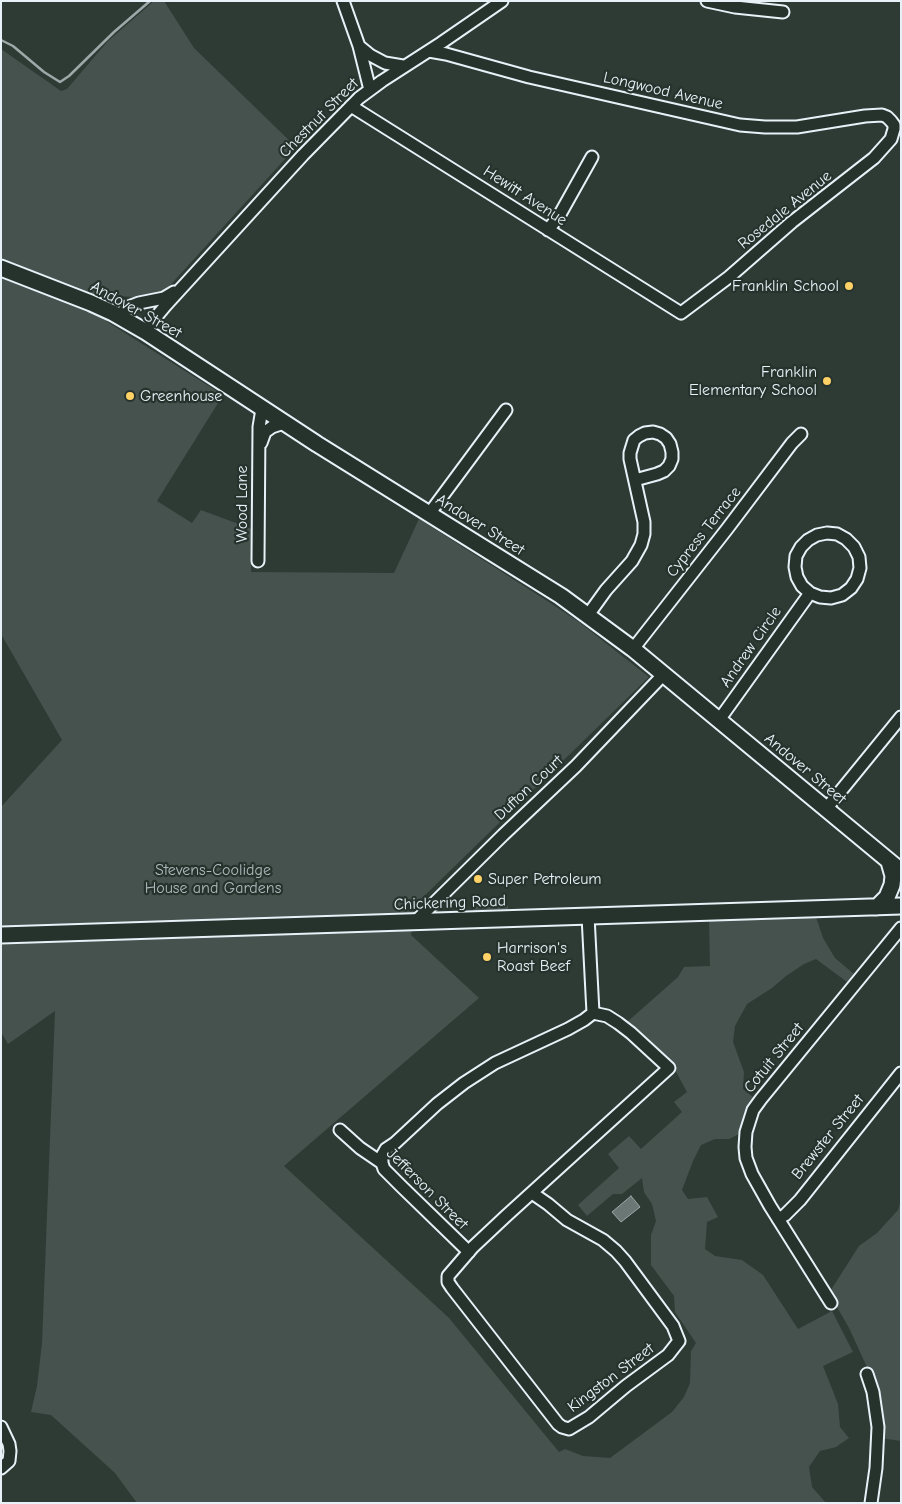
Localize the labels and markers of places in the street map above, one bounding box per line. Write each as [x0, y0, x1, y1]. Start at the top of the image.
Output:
place label: Franklin School [732, 276, 839, 296]
marker: Franklin School [843, 280, 855, 292]
place label: Franklin Elementary School [689, 362, 817, 400]
marker: Franklin Elementary School [821, 375, 833, 387]
place label: Greenhouse [140, 386, 222, 406]
marker: Greenhouse [124, 390, 136, 402]
place label: Super Petroleum [488, 869, 602, 889]
marker: Super Petroleum [472, 873, 484, 885]
place label: Harrison's Roast Beef [497, 938, 570, 976]
marker: Harrison's Roast Beef [481, 951, 493, 963]

